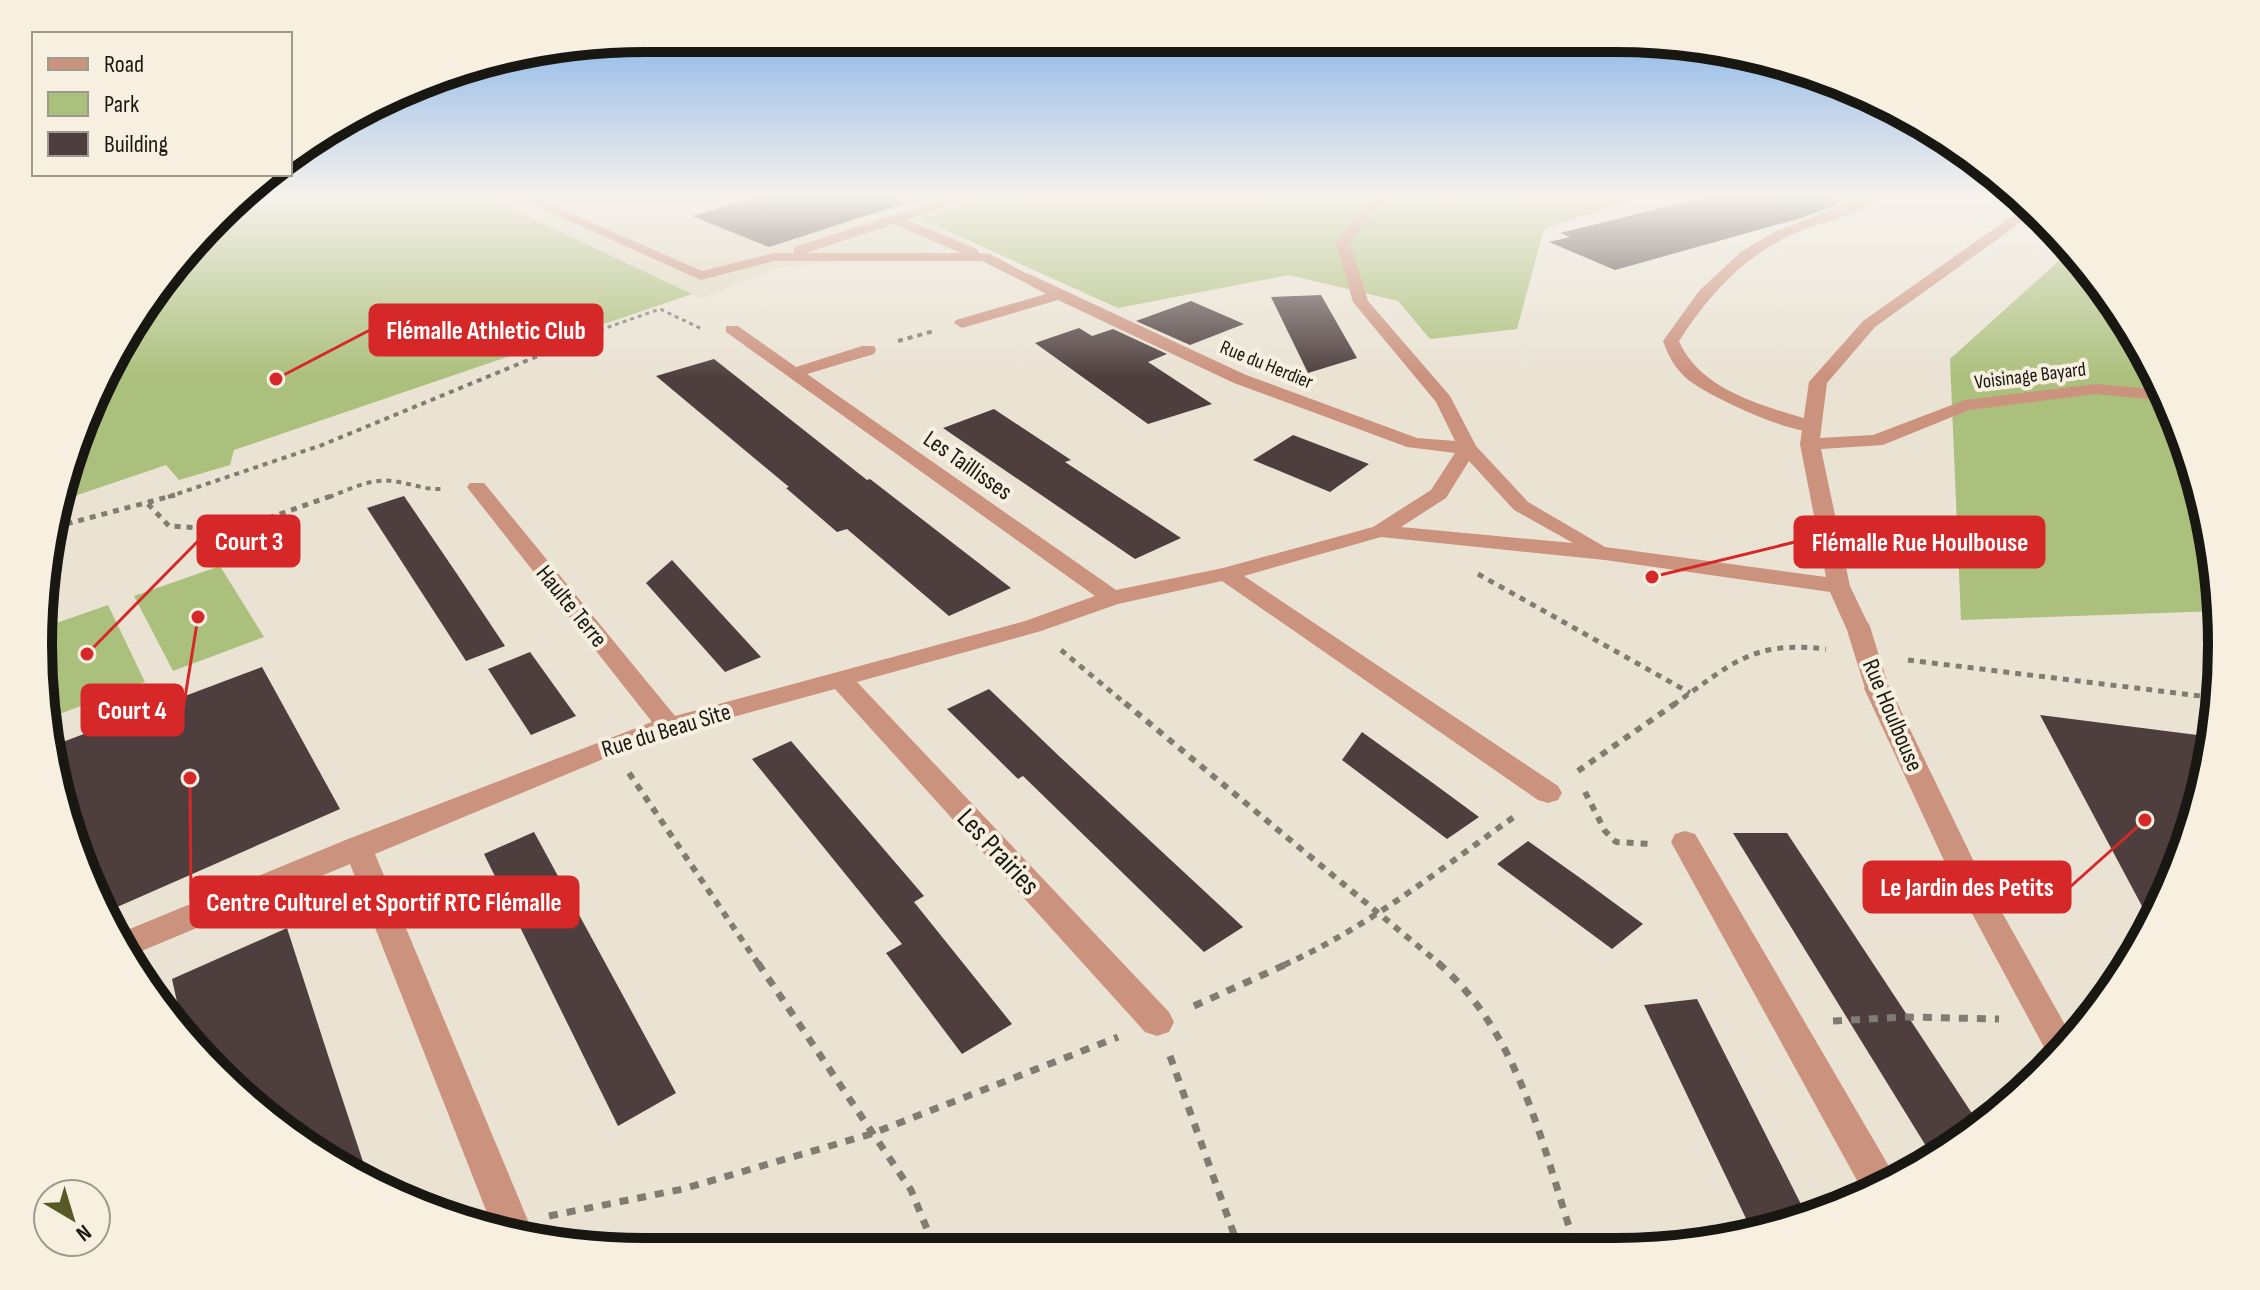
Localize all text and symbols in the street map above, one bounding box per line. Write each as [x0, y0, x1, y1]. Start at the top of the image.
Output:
legend [32, 32, 292, 176]
text: Road [104, 50, 144, 79]
text: Park [104, 90, 139, 119]
text: Building [104, 130, 168, 159]
callout: Flémalle Athletic Club [370, 305, 602, 355]
text: Flémalle Athletic Club [386, 316, 586, 347]
street label: Rue du Herdier [1217, 335, 1317, 395]
street label: Voisinage Bayard [1973, 357, 2087, 395]
street label: Les Taillisses [918, 424, 1018, 506]
callout: Court 3 [198, 516, 299, 566]
callout: Flémalle Rue Houlbouse [1795, 517, 2044, 567]
text: Court 3 [215, 527, 283, 558]
text: Flémalle Rue Houlbouse [1812, 528, 2028, 559]
street label: Haulte Terre [530, 559, 614, 653]
street label: Rue Houlbouse [1856, 655, 1929, 776]
callout: Court 4 [82, 685, 183, 735]
text: Court 4 [97, 696, 167, 727]
street label: Rue du Beau Site [598, 697, 734, 764]
street label: Les Prairies [950, 802, 1046, 902]
callout: Le Jardin des Petits [1864, 862, 2070, 912]
text: Le Jardin des Petits [1880, 873, 2054, 904]
callout: Centre Culturel et Sportif RTC Flémalle [191, 877, 578, 927]
text: Centre Culturel et Sportif RTC Flémalle [206, 888, 562, 919]
north arrow [32, 1178, 112, 1258]
text: N [70, 1218, 96, 1247]

